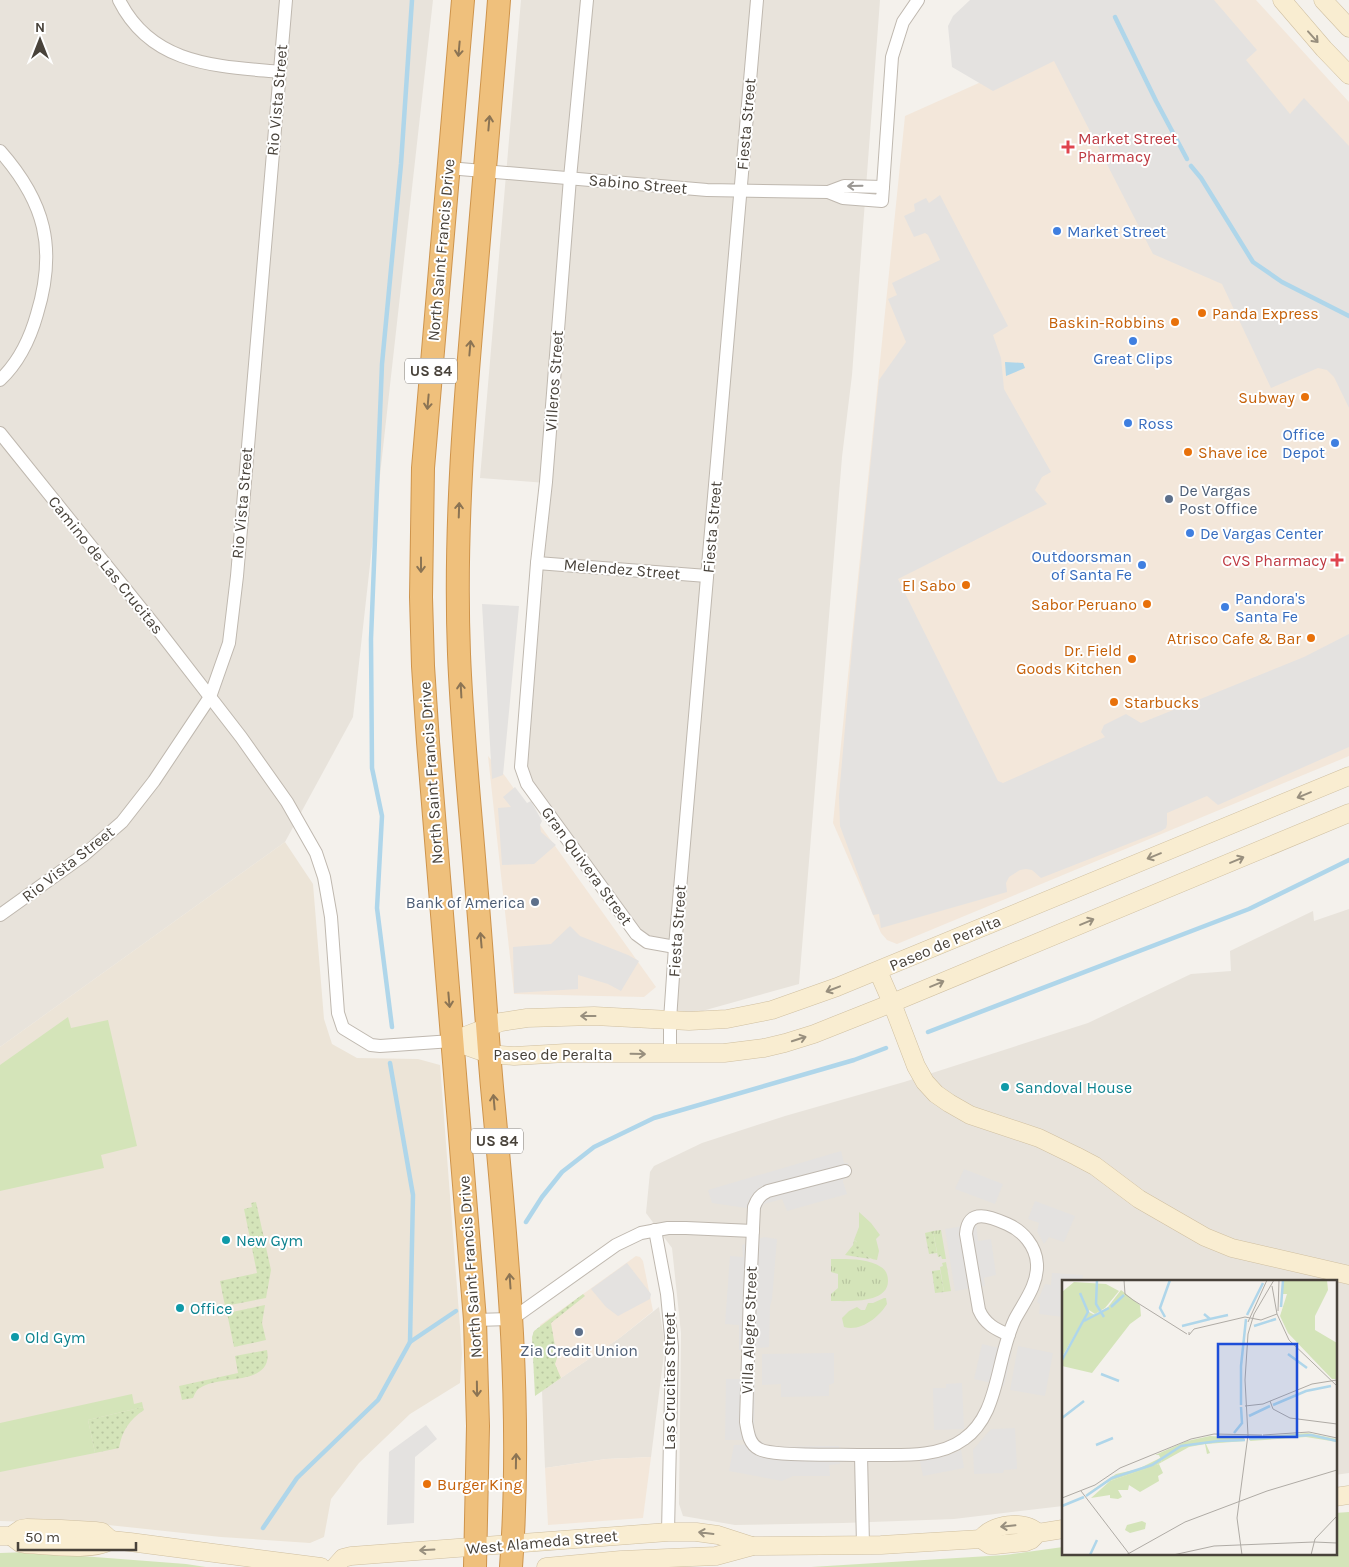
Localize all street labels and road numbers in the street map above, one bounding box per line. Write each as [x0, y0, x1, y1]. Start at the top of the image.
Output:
street label: Rio Vista Street [263, 43, 291, 157]
street label: Fiesta Street [733, 77, 759, 171]
street label: North Saint Francis Drive [424, 158, 458, 342]
street label: Sabino Street [588, 170, 688, 198]
street label: Villeros Street [541, 330, 567, 432]
road number: US 84 [405, 358, 457, 384]
street label: Rio Vista Street [228, 446, 256, 560]
street label: Fiesta Street [699, 480, 725, 574]
street label: Camino de Las Crucitas [44, 492, 168, 638]
street label: Melendez Street [563, 554, 681, 584]
street label: North Saint Francis Drive [415, 681, 447, 865]
street label: Gran Quivera Street [538, 803, 636, 929]
street label: Rio Vista Street [18, 822, 118, 906]
street label: Fiesta Street [664, 884, 690, 978]
street label: Paseo de Peralta [886, 911, 1004, 975]
street label: Paseo de Peralta [493, 1045, 613, 1064]
road number: US 84 [471, 1128, 523, 1154]
street label: North Saint Francis Drive [454, 1175, 486, 1359]
street label: Villa Alegre Street [737, 1266, 761, 1394]
street label: Las Crucitas Street [660, 1312, 679, 1450]
street label: West Alameda Street [466, 1526, 618, 1558]

